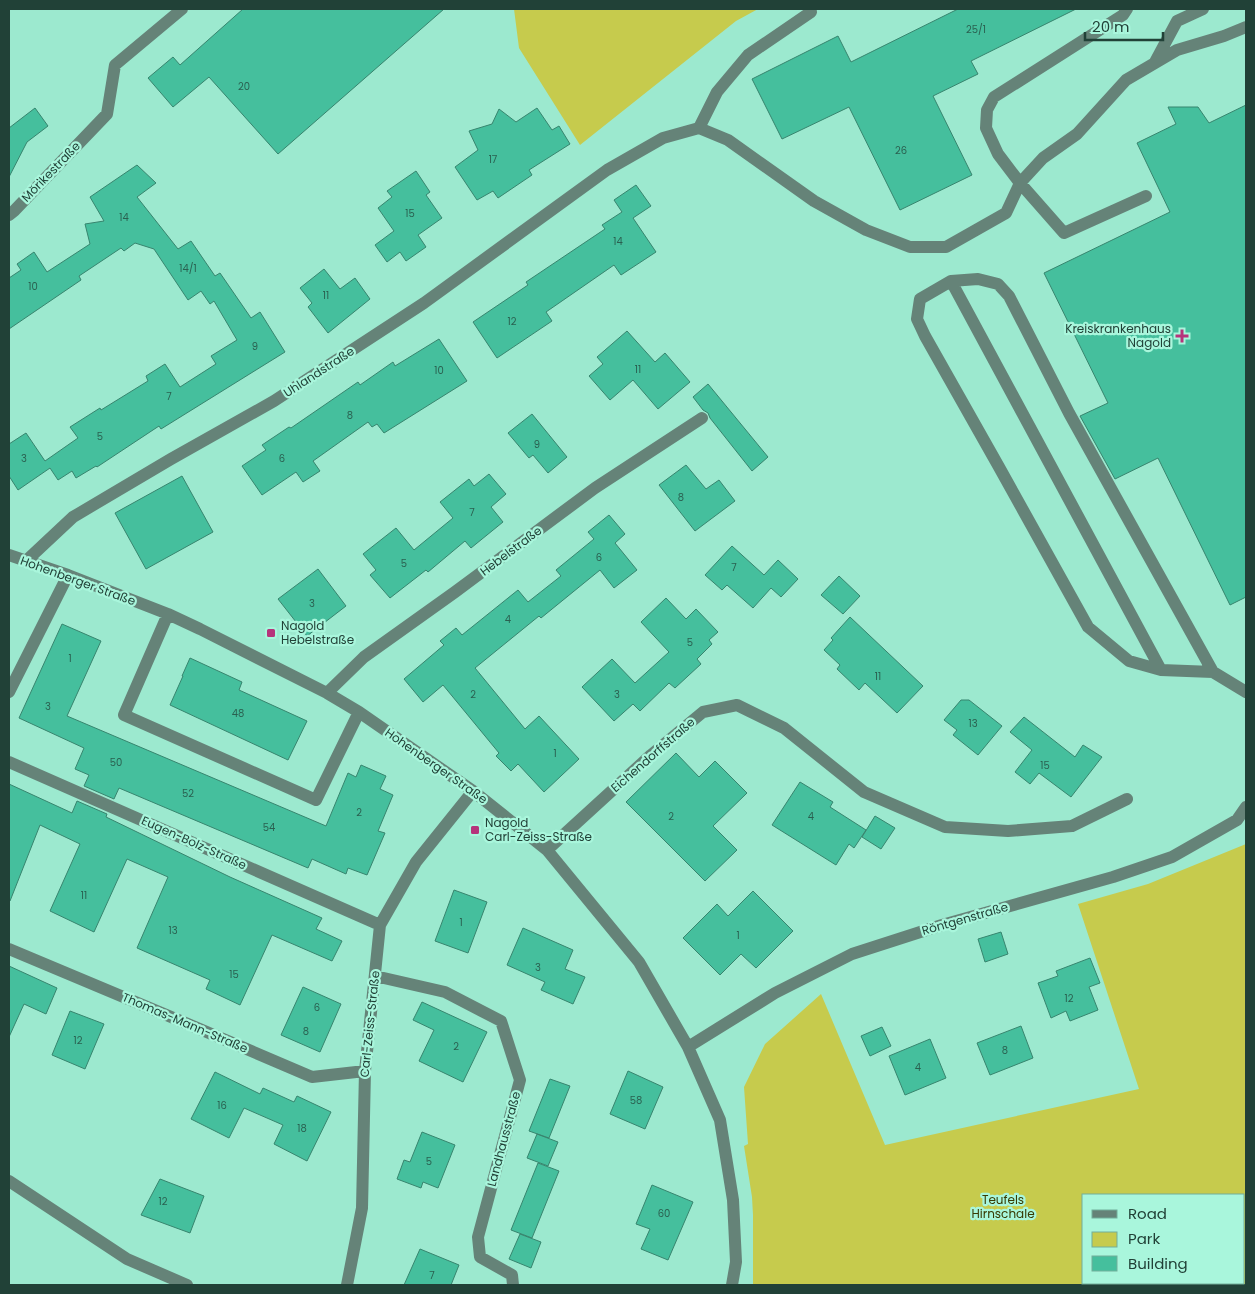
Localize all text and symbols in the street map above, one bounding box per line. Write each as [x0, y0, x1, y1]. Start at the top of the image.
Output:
scale bar [1085, 10, 1162, 42]
text: 20 m [1092, 16, 1130, 37]
house number: 25/1 [966, 22, 986, 37]
house number: 20 [238, 79, 250, 94]
street label: Mörikestraße [17, 138, 84, 206]
house number: 26 [895, 143, 907, 158]
house number: 17 [489, 152, 498, 167]
house number: 15 [405, 206, 415, 221]
house number: 14 [119, 210, 129, 225]
house number: 14 [613, 234, 623, 249]
house number: 14/1 [179, 261, 197, 276]
house number: 10 [28, 279, 38, 294]
house number: 11 [323, 288, 329, 303]
house number: 12 [508, 314, 517, 329]
place label: Kreiskrankenhaus Nagold [1065, 320, 1171, 351]
marker: Kreiskrankenhaus Nagold [1175, 329, 1189, 343]
house number: 9 [252, 339, 258, 354]
street label: Uhlandstraße [280, 342, 358, 401]
house number: 11 [635, 362, 641, 377]
house number: 10 [434, 363, 444, 378]
house number: 7 [166, 389, 172, 404]
house number: 8 [347, 408, 353, 423]
house number: 5 [97, 429, 103, 444]
house number: 9 [534, 437, 540, 452]
house number: 3 [21, 451, 27, 466]
house number: 6 [279, 451, 285, 466]
house number: 8 [678, 490, 684, 505]
house number: 7 [469, 505, 475, 520]
street label: Hebelstraße [476, 522, 545, 579]
house number: 6 [596, 550, 602, 565]
street label: Hohenberger Straße [18, 552, 138, 609]
house number: 5 [401, 556, 407, 571]
house number: 7 [731, 560, 737, 575]
house number: 3 [309, 596, 315, 611]
house number: 4 [505, 612, 511, 627]
place label: Nagold Hebelstraße [281, 617, 354, 648]
marker: Nagold Hebelstraße [265, 627, 277, 639]
house number: 5 [687, 635, 693, 650]
house number: 1 [68, 651, 72, 666]
house number: 11 [875, 669, 881, 684]
house number: 2 [470, 687, 476, 702]
house number: 3 [614, 687, 620, 702]
house number: 3 [45, 699, 51, 714]
house number: 48 [232, 706, 244, 721]
street label: Eichendorffstraße [607, 713, 698, 796]
house number: 13 [968, 716, 978, 731]
street label: Hohenberger Straße [382, 724, 491, 807]
house number: 1 [553, 746, 557, 761]
house number: 50 [110, 755, 122, 770]
house number: 15 [1040, 758, 1050, 773]
house number: 52 [182, 786, 194, 801]
house number: 2 [356, 805, 362, 820]
house number: 2 [668, 809, 674, 824]
house number: 4 [808, 809, 814, 824]
street label: Eugen-Bolz-Straße [139, 812, 249, 873]
place label: Nagold Carl-Zeiss-Straße [485, 814, 592, 845]
house number: 54 [263, 820, 275, 835]
marker: Nagold Carl-Zeiss-Straße [469, 824, 481, 836]
house number: 11 [81, 888, 87, 903]
street label: Röntgenstraße [920, 898, 1010, 939]
house number: 1 [459, 915, 463, 930]
house number: 13 [168, 923, 178, 938]
house number: 1 [736, 928, 740, 943]
house number: 3 [535, 960, 541, 975]
house number: 15 [229, 967, 239, 982]
street label: Carl-Zeiss-Straße [355, 970, 384, 1078]
street label: Thomas-Mann-Straße [120, 988, 251, 1057]
house number: 12 [1065, 991, 1074, 1006]
house number: 6 [314, 1000, 320, 1015]
house number: 8 [303, 1024, 309, 1039]
house number: 12 [74, 1033, 83, 1048]
house number: 2 [453, 1039, 459, 1054]
house number: 8 [1002, 1043, 1008, 1058]
house number: 4 [915, 1060, 921, 1075]
street label: Landhausstraße [483, 1089, 524, 1188]
house number: 58 [630, 1093, 642, 1108]
house number: 16 [217, 1098, 227, 1113]
house number: 18 [297, 1121, 307, 1136]
house number: 5 [426, 1154, 432, 1169]
park label: Teufels Hirnschale [971, 1191, 1035, 1222]
house number: 12 [159, 1194, 168, 1209]
legend [1082, 1194, 1245, 1284]
text: Road [1128, 1203, 1167, 1224]
house number: 60 [658, 1206, 670, 1221]
text: Park [1128, 1228, 1160, 1249]
text: Building [1128, 1253, 1188, 1274]
house number: 7 [429, 1268, 435, 1283]

